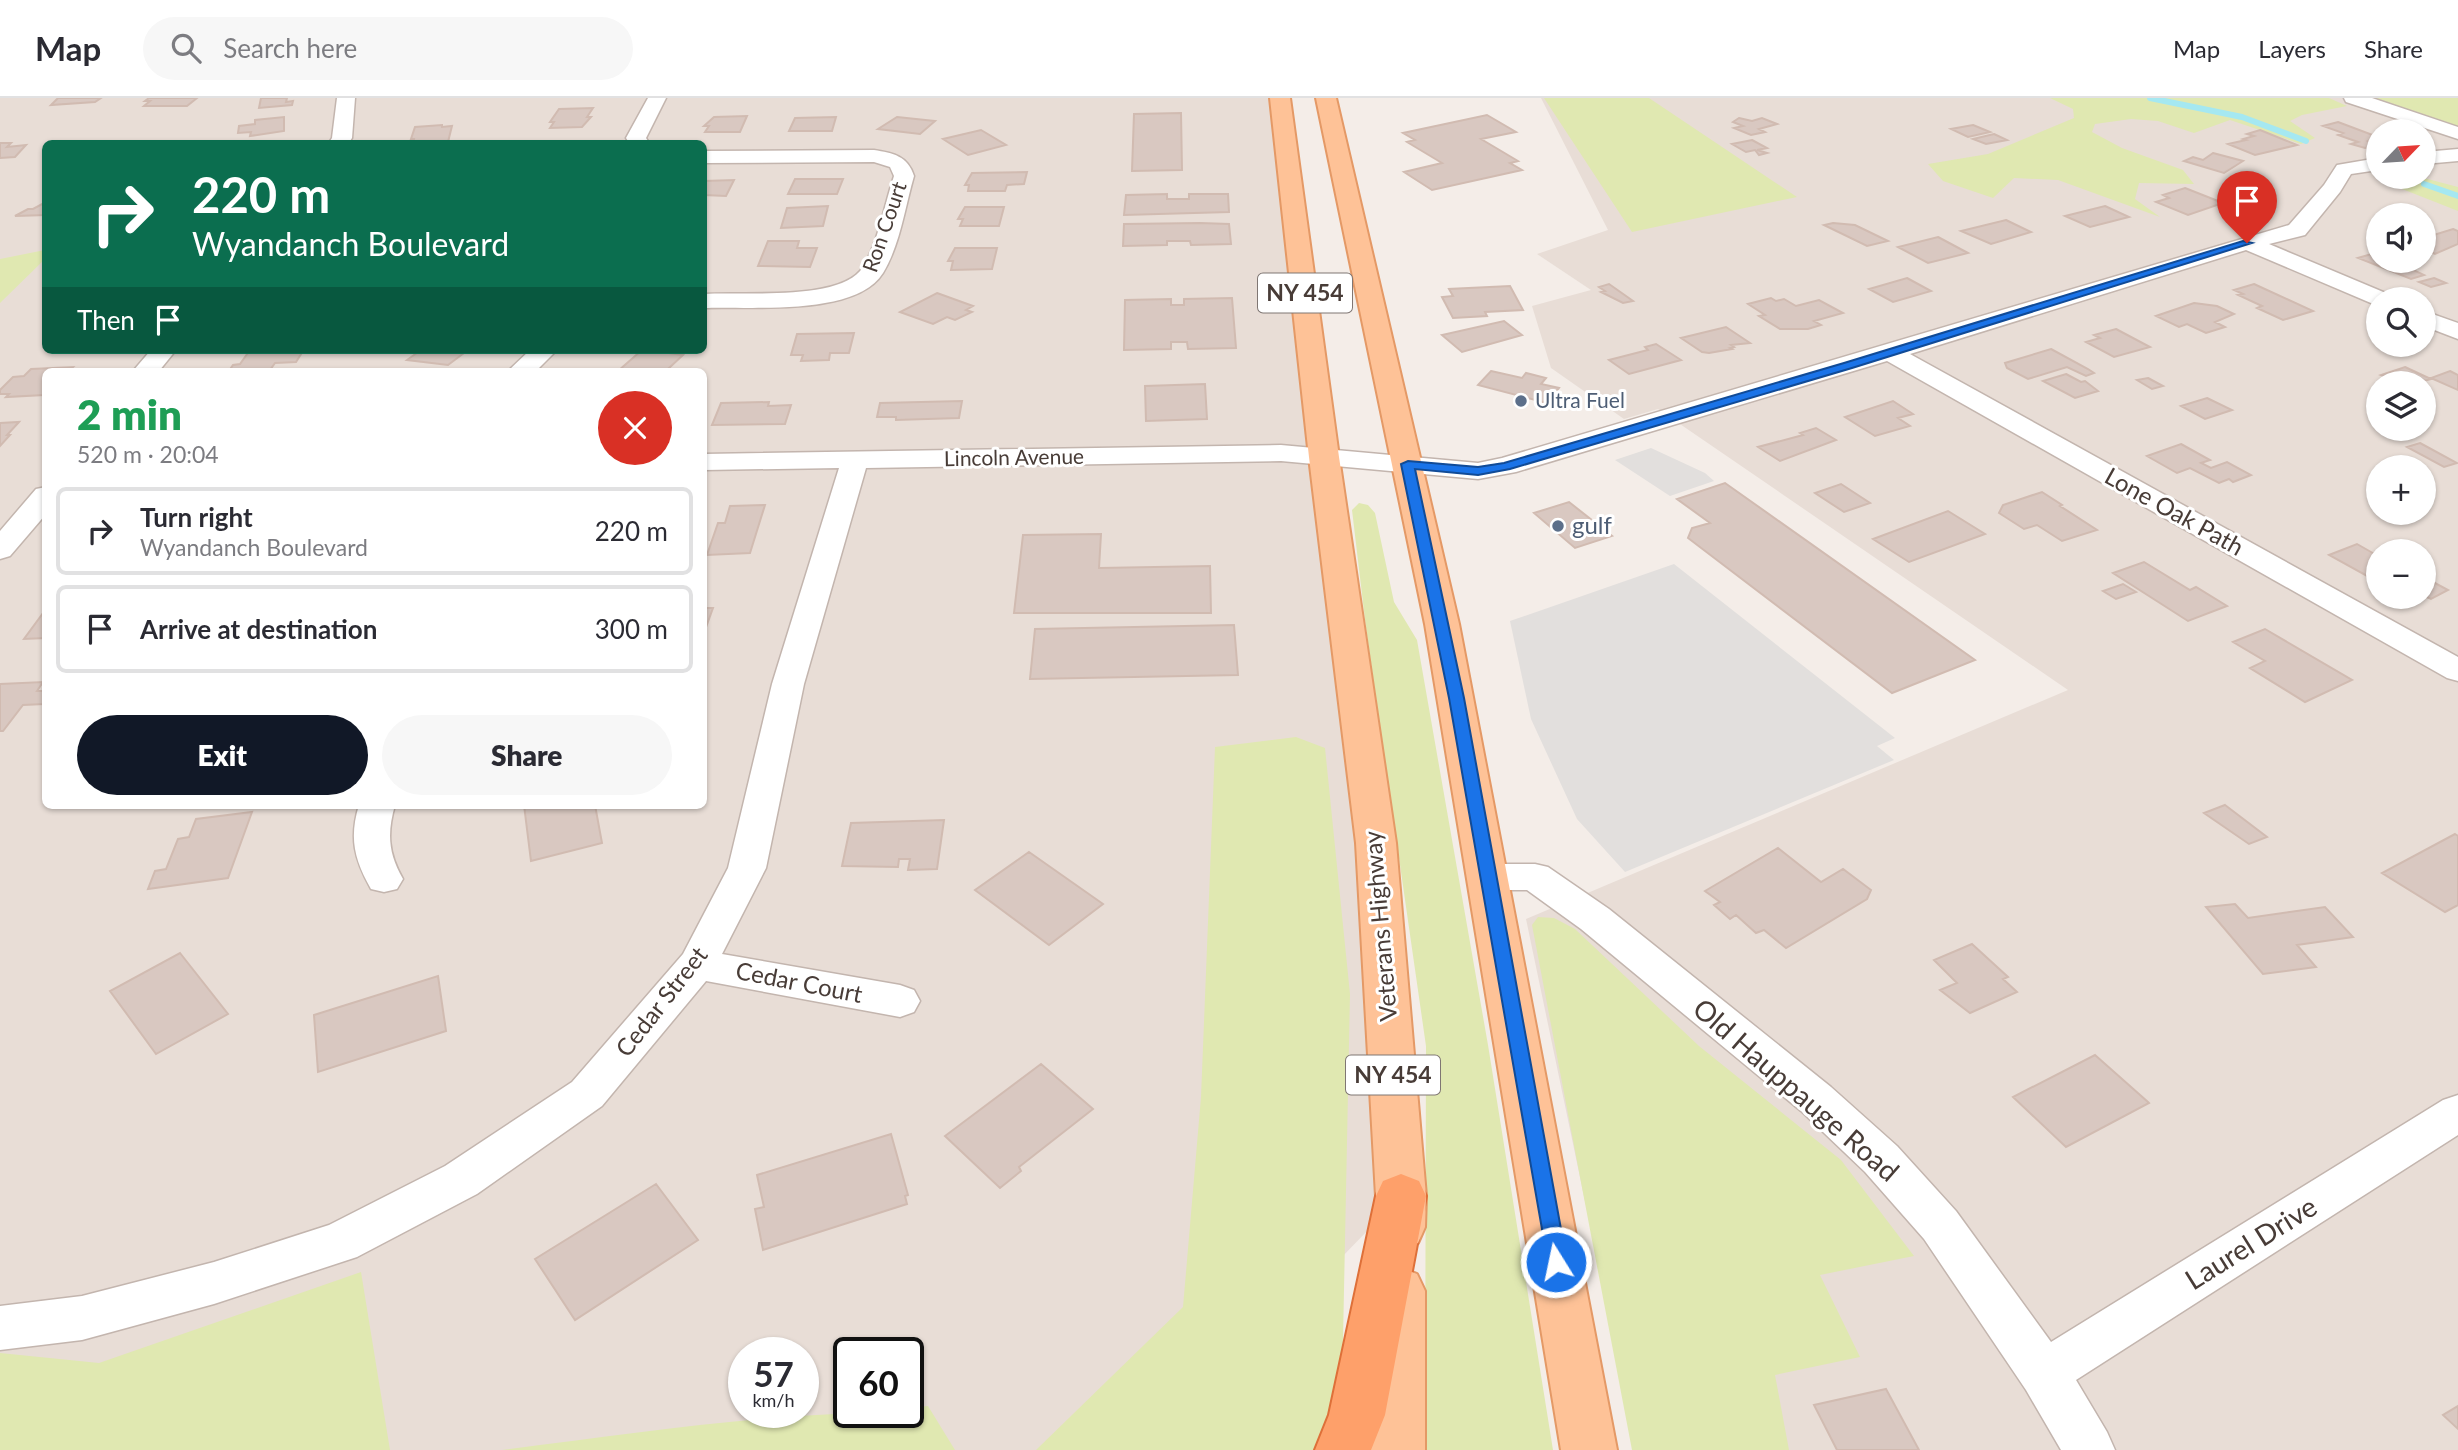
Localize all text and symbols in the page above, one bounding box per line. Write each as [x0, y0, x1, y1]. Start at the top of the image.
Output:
search box [143, 17, 633, 80]
text: Map [35, 28, 101, 68]
icon: search [167, 29, 205, 67]
text: Search here [223, 32, 357, 64]
text: Map [2173, 34, 2220, 63]
text: Layers [2258, 34, 2326, 63]
text: Share [2364, 34, 2423, 63]
north arrow [2366, 119, 2436, 189]
map controls [2366, 119, 2436, 609]
text: 220 m [192, 165, 330, 223]
icon: right [77, 168, 168, 259]
pin [2217, 171, 2277, 243]
street label: Ron Court [856, 178, 911, 275]
icon: arrive [2228, 182, 2266, 220]
button: sound [2366, 203, 2436, 273]
text: Wyandanch Boulevard [192, 224, 509, 263]
road number: NY 454 [1258, 274, 1352, 312]
button: search [2366, 287, 2436, 357]
icon: arrive [149, 301, 187, 339]
text: Then [77, 304, 135, 336]
button: layers [2366, 371, 2436, 441]
place label: Ultra Fuel [1535, 387, 1625, 412]
text: 2 min [77, 389, 182, 439]
button: close [598, 391, 672, 465]
marker: Ultra Fuel [1513, 393, 1529, 409]
text: 520 m · 20:04 [77, 440, 219, 468]
street label: Lincoln Avenue [944, 443, 1084, 470]
button: + [2366, 455, 2436, 525]
street label: Lone Oak Path [2100, 461, 2249, 561]
text: Turn right [140, 501, 253, 533]
place label: gulf [1572, 510, 1613, 539]
icon: right [81, 512, 119, 550]
text: 220 m [595, 515, 668, 547]
marker: gulf [1550, 518, 1566, 534]
text: Wyandanch Boulevard [140, 533, 368, 561]
button: − [2366, 539, 2436, 609]
icon: arrive [81, 610, 119, 648]
text: Arrive at destination [140, 613, 377, 645]
text: 300 m [595, 613, 668, 645]
button: Exit [77, 715, 368, 795]
button: Share [382, 715, 672, 795]
street label: Veterans Highway [1357, 829, 1402, 1023]
street label: Cedar Street [609, 940, 713, 1062]
street label: Cedar Court [734, 955, 865, 1008]
street label: Old Hauppauge Road [1687, 991, 1906, 1188]
road number: NY 454 [1346, 1056, 1440, 1094]
street label: Laurel Drive [2178, 1188, 2323, 1296]
position arrow [1519, 1225, 1593, 1299]
speed limit sign: 60 [833, 1337, 924, 1428]
text: 57 [753, 1352, 794, 1394]
text: km/h [752, 1389, 795, 1411]

